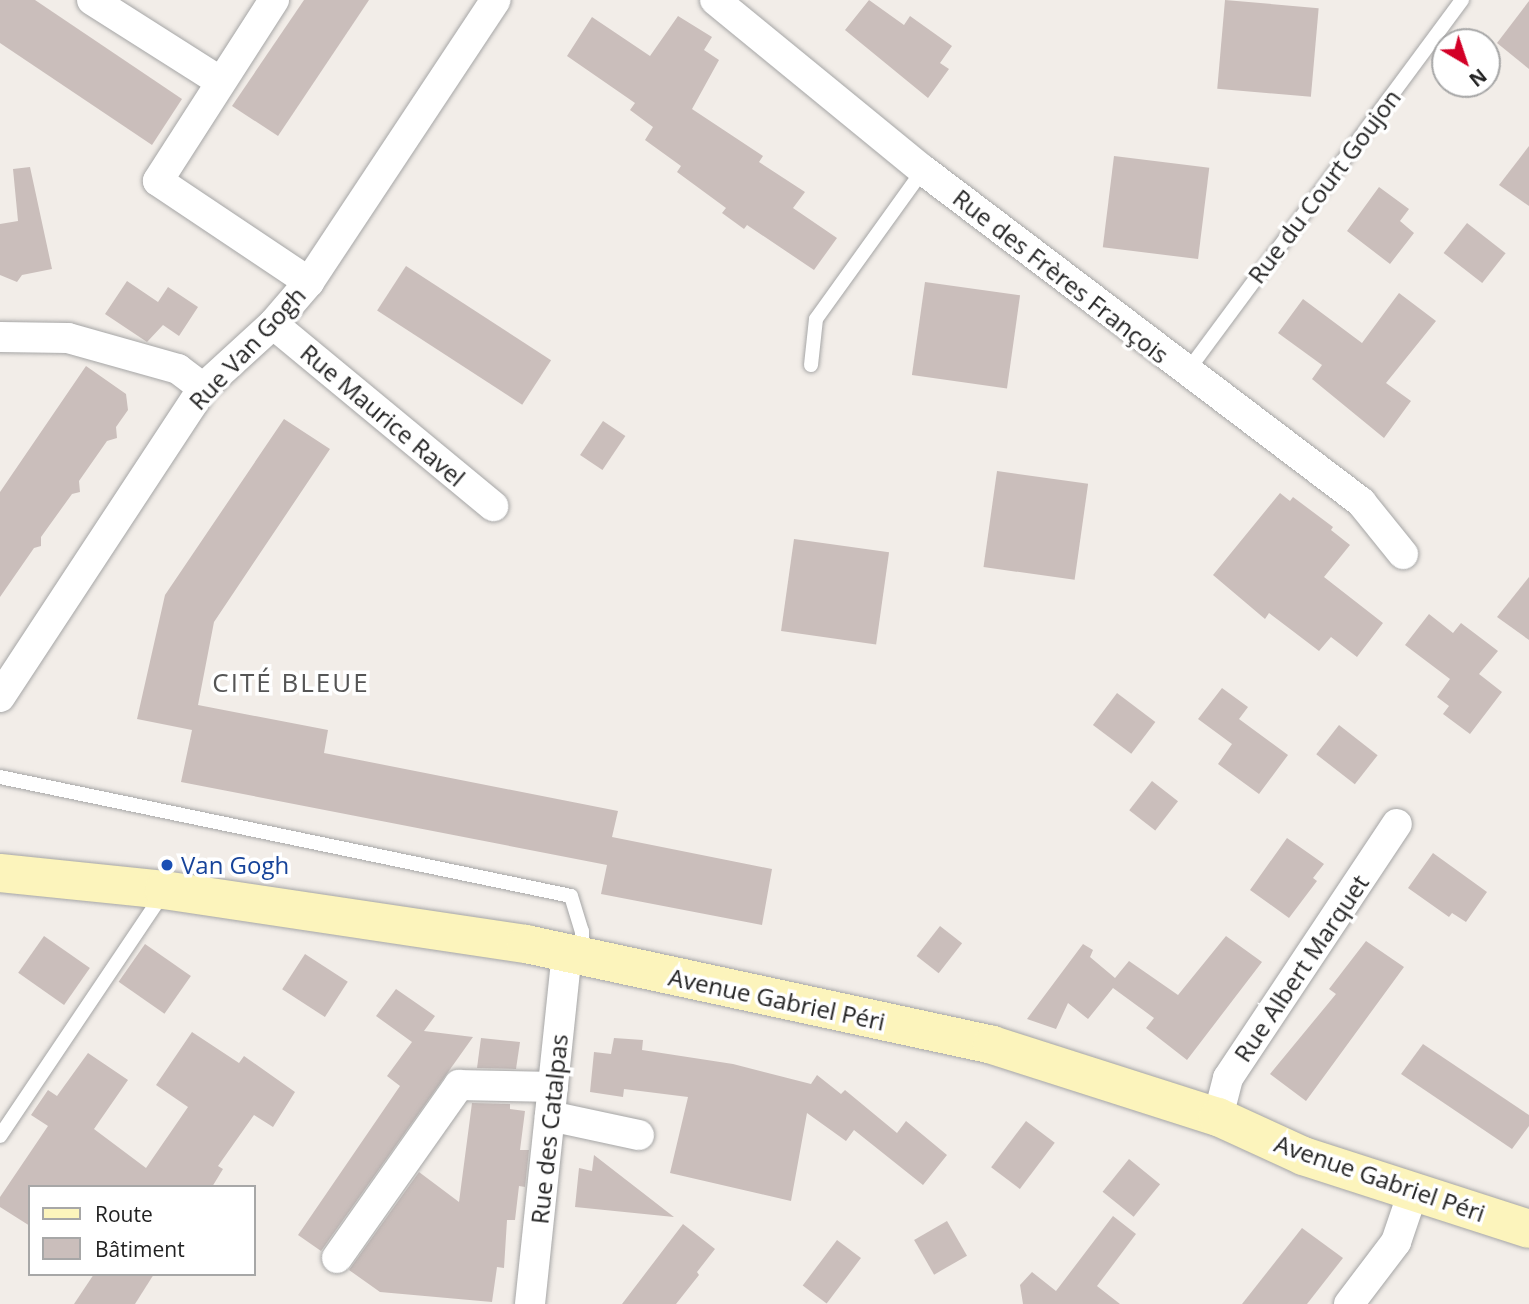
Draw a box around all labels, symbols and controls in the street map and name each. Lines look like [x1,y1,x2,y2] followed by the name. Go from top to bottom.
[1431,28,1501,98] north arrow
[1464,63,1492,93] text: N
[1242,83,1406,289] street label: Rue du Court Goujon
[948,183,1174,369] street label: Rue des Frères François
[183,281,311,415] street label: Rue Van Gogh
[295,338,471,492] street label: Rue Maurice Ravel
[214,667,368,699] district label: CITÉ BLEUE
[181,851,289,879] place label: Van Gogh
[159,857,175,873] marker: Van Gogh
[1228,869,1374,1067] street label: Rue Albert Marquet
[666,962,888,1036] street label: Avenue Gabriel Péri
[525,1033,573,1225] street label: Rue des Catalpas
[1271,1128,1489,1228] street label: Avenue Gabriel Péri
[28,1185,256,1276] legend
[95,1200,153,1228] text: Route
[95,1235,185,1263] text: Bâtiment

